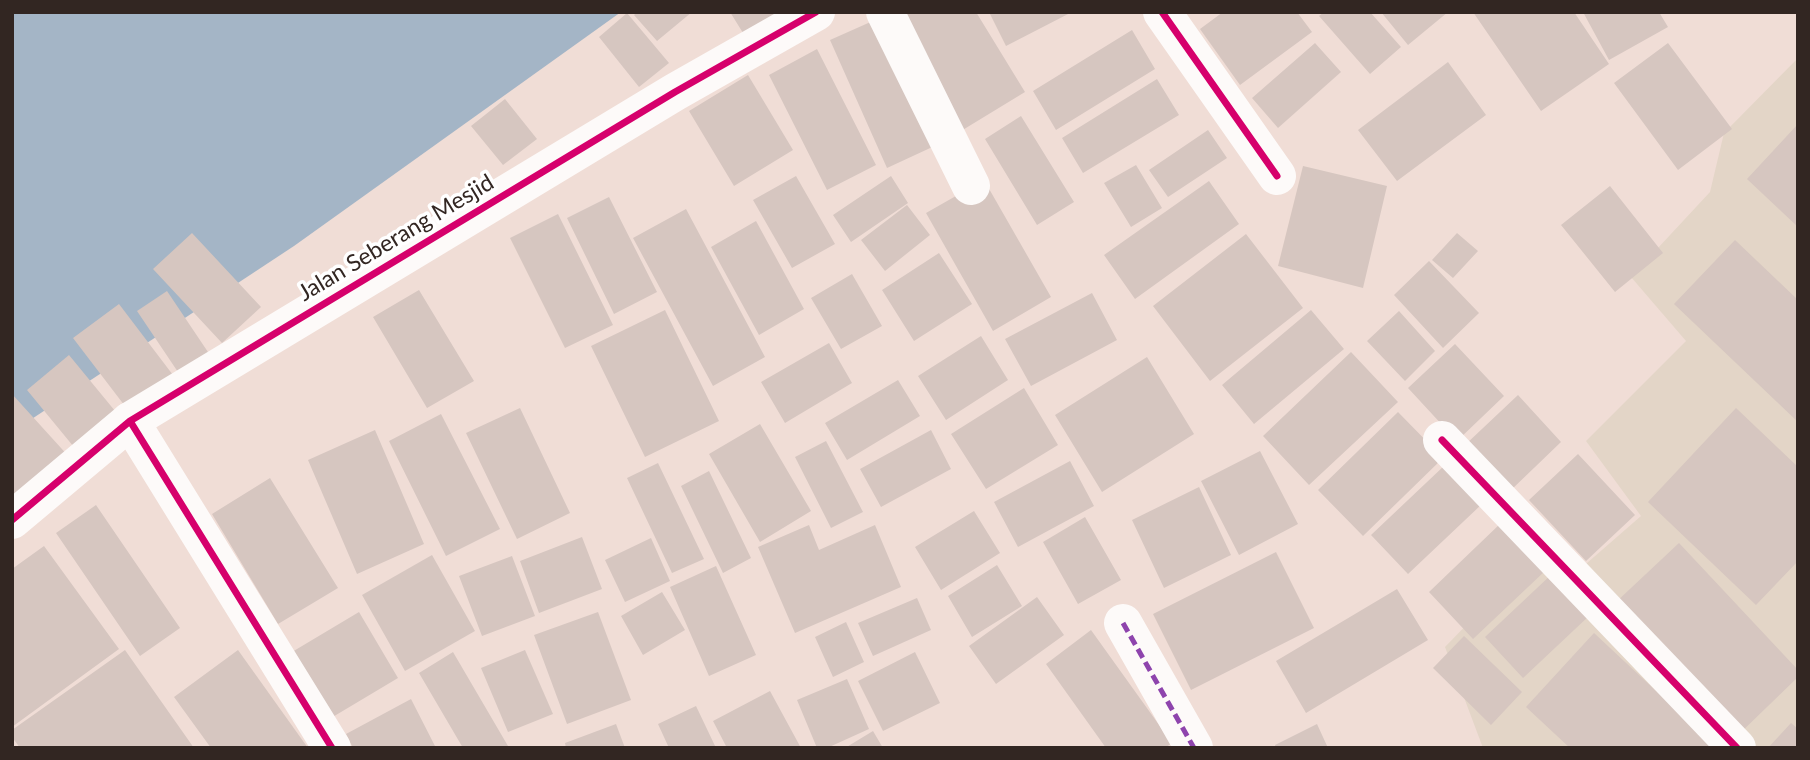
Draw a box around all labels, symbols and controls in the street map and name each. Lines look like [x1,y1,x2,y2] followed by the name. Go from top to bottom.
[293,169,499,307] street label: Jalan Seberang Mesjid

